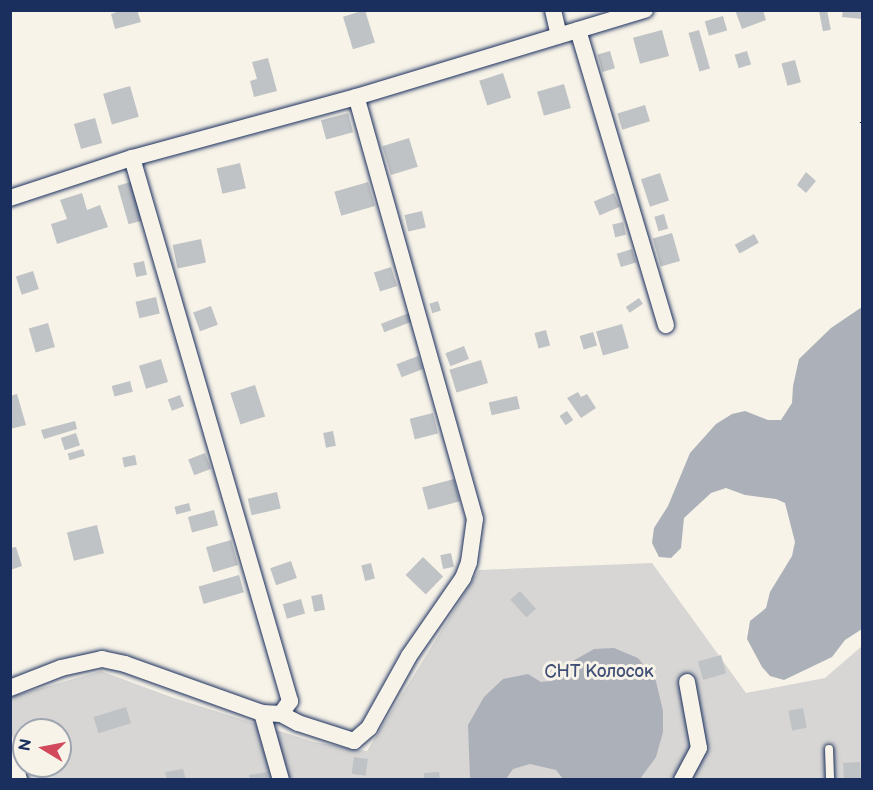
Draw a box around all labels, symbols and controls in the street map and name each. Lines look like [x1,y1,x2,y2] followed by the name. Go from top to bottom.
[544,661,654,683] park label: СНТ Колосок
[12,718,72,778] north arrow
[15,738,36,753] text: N

